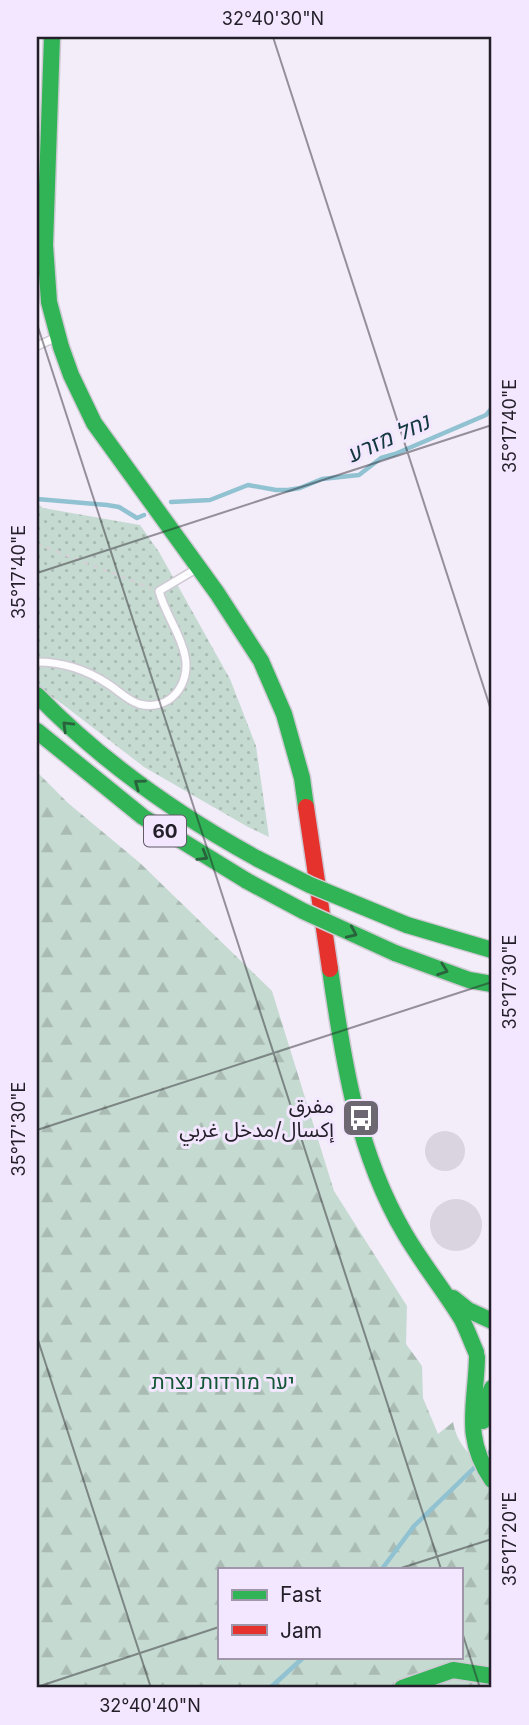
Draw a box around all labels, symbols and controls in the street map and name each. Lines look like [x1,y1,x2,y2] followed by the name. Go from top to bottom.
[222,8,324,29] text: 32°40'30"N
[499,379,520,473] text: 35°17'40"E
[342,407,435,469] water label: נחל מזרע
[8,525,29,619] text: 35°17'40"E
[62,722,75,735] one-way arrow
[134,779,146,792] one-way arrow
[144,816,186,846] road number: 60
[196,847,209,860] one-way arrow
[345,925,357,939] one-way arrow
[499,935,520,1029] text: 35°17'30"E
[437,962,449,976] one-way arrow
[8,1082,29,1176] text: 35°17'30"E
[179,1093,335,1146] place label: مفرق إكسال/مدخل غربي
[340,1097,382,1139] bus stop icon: مفرق إكسال/مدخل غربي
[151,1369,295,1394] park label: יער מורדות נצרת
[499,1492,520,1586] text: 35°17'20"E
[218,1568,462,1658] legend
[280,1582,322,1607] text: Fast
[280,1618,322,1643] text: Jam
[99,1695,201,1716] text: 32°40'40"N

